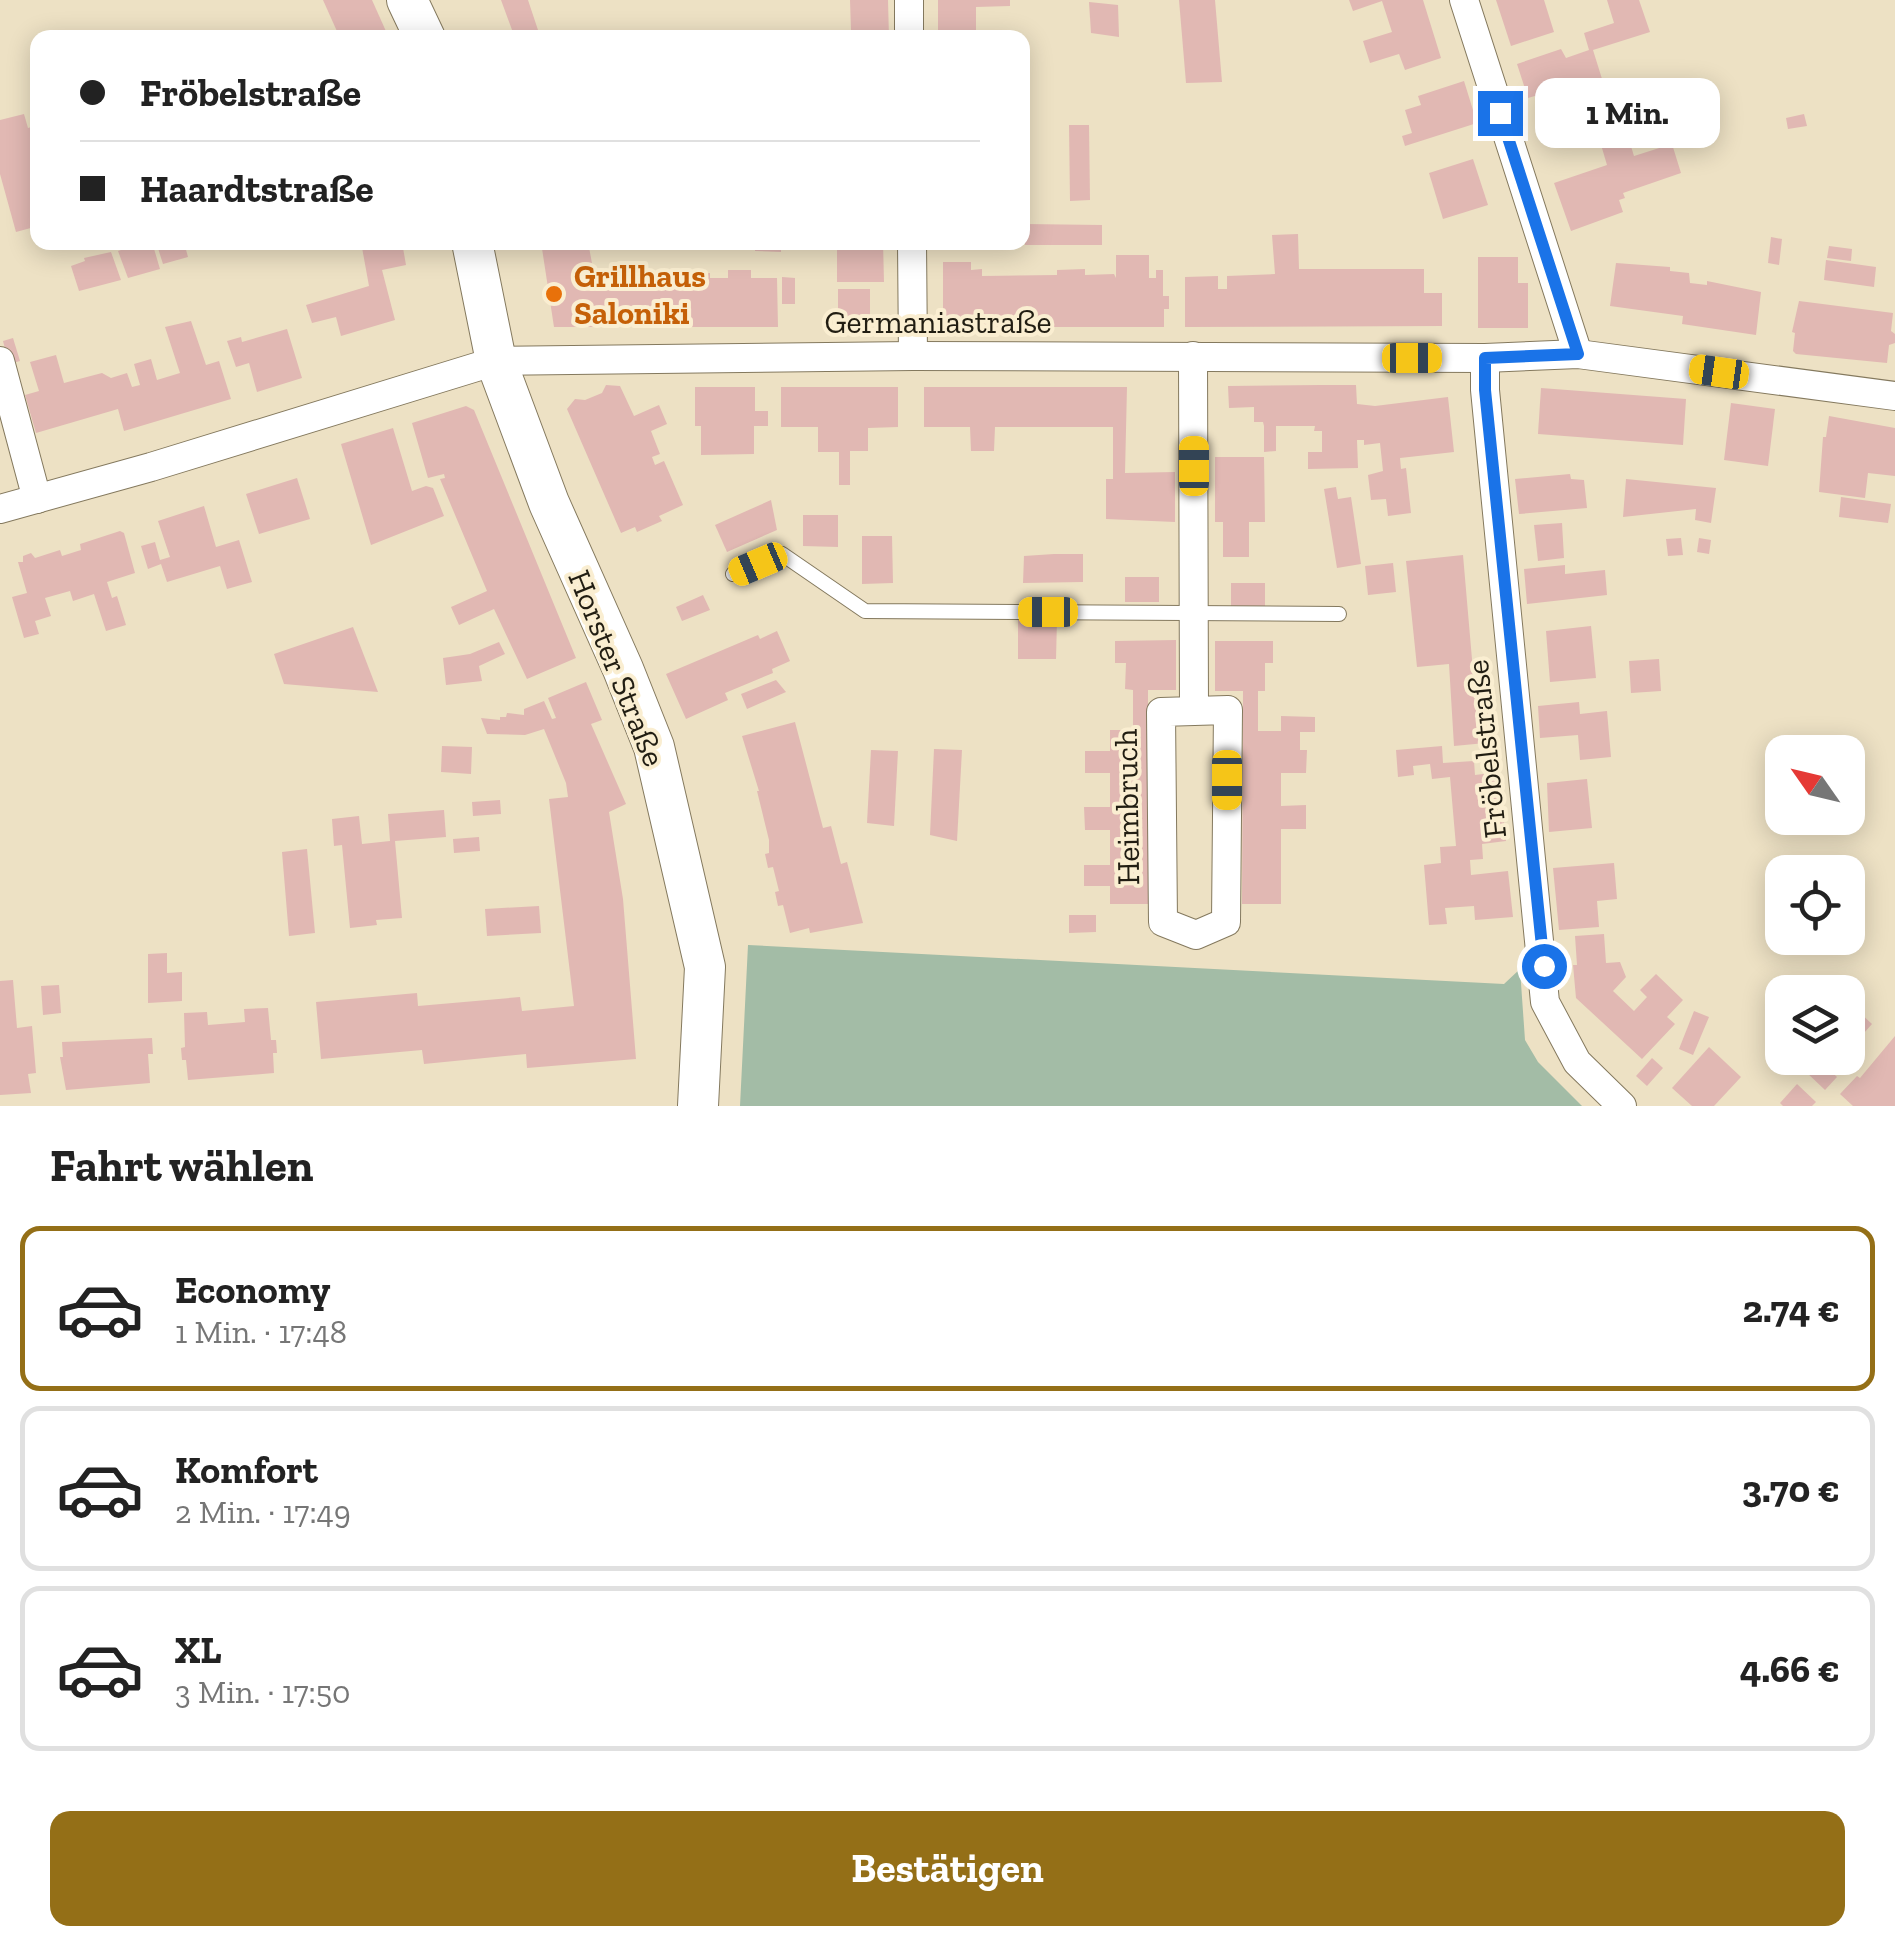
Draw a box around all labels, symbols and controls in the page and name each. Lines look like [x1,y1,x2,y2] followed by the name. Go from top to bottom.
[140,70,361,116] text: Fröbelstraße
[1535,78,1720,148] callout: 1 Min.
[1478,91,1523,136] route end
[1586,94,1669,132] text: 1 Min.
[140,166,374,212] text: Haardtstraße
[574,257,706,332] place label: Grillhaus Saloniki
[543,283,565,305] marker: Grillhaus Saloniki
[824,303,1052,341] street label: Germaniastraße
[1382,343,1442,373] car
[1687,353,1751,391] car
[1179,436,1209,496] car
[725,538,791,590] car
[560,564,674,772] street label: Horster Straße
[1018,597,1078,627] car
[1458,658,1514,840] street label: Fröbelstraße
[1107,728,1147,885] street label: Heimbruch
[1765,735,1865,835] north arrow
[1765,735,1865,1075] map controls
[1212,750,1242,810] car
[1765,855,1865,955] button: locate
[1522,944,1567,989] route start
[1765,975,1865,1075] button: layers
[50,1139,313,1193] text: Fahrt wählen
[55,1264,145,1354] icon: car
[175,1267,330,1313] text: Economy
[1743,1286,1840,1332] text: 2.74 €
[175,1313,347,1351] text: 1 Min. · 17:48
[55,1444,145,1534] icon: car
[175,1447,318,1493] text: Komfort
[1742,1466,1840,1512] text: 3.70 €
[175,1493,351,1531] text: 2 Min. · 17:49
[55,1624,145,1714] icon: car
[175,1627,222,1673] text: XL
[1740,1646,1840,1692] text: 4.66 €
[175,1673,351,1711] text: 3 Min. · 17:50
[50,1811,1845,1926] button: Bestätigen

